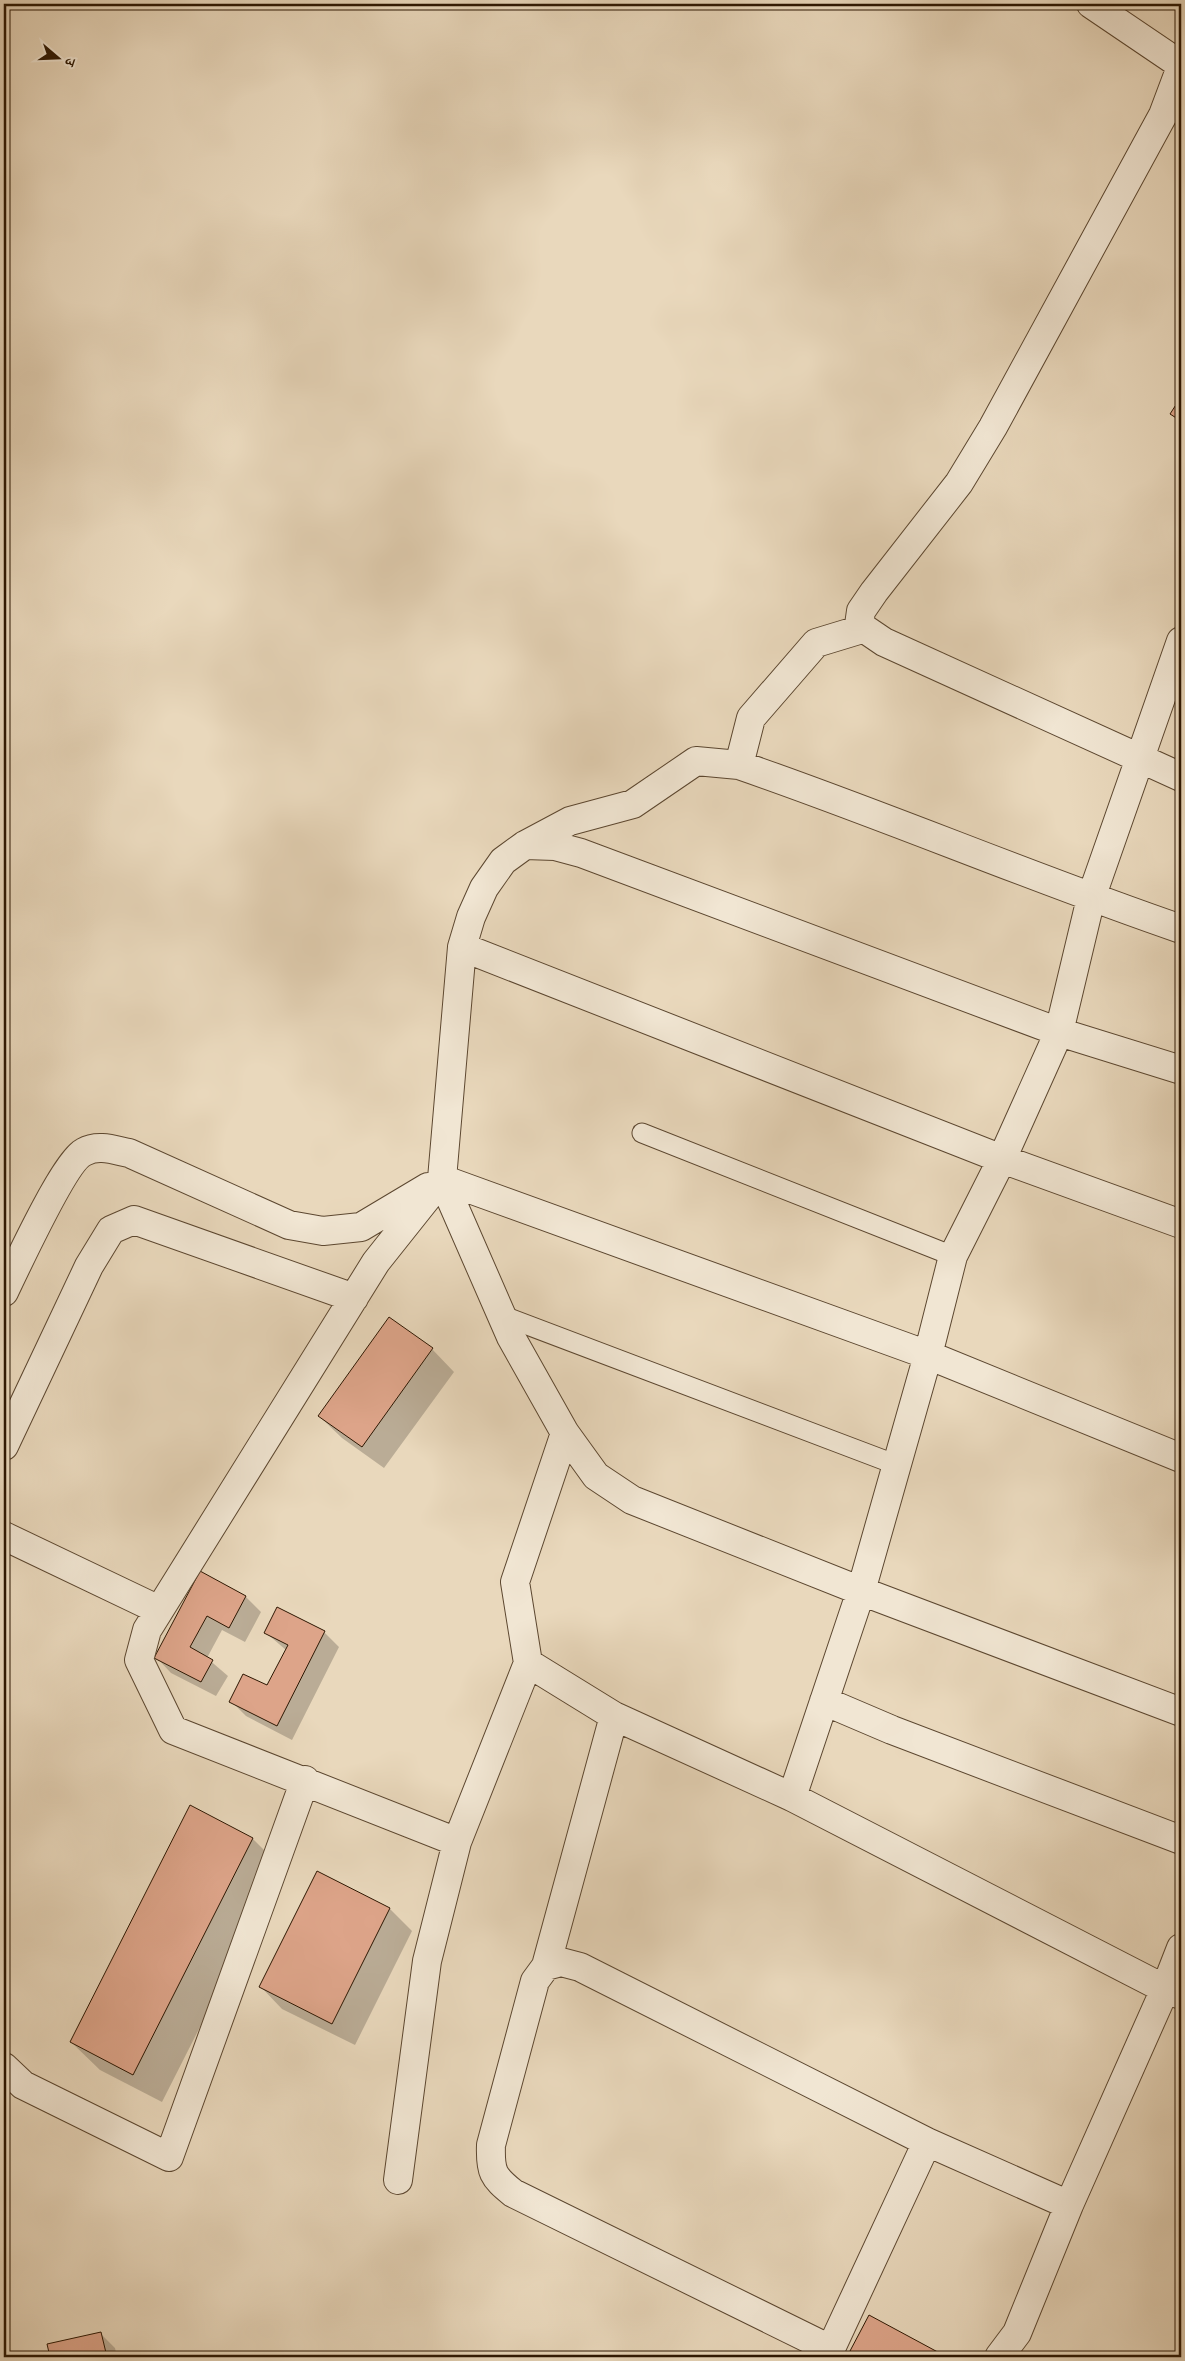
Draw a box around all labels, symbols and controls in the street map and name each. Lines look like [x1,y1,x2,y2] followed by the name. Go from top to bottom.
[32,32,82,82] north arrow
[59,55,79,69] text: उ

